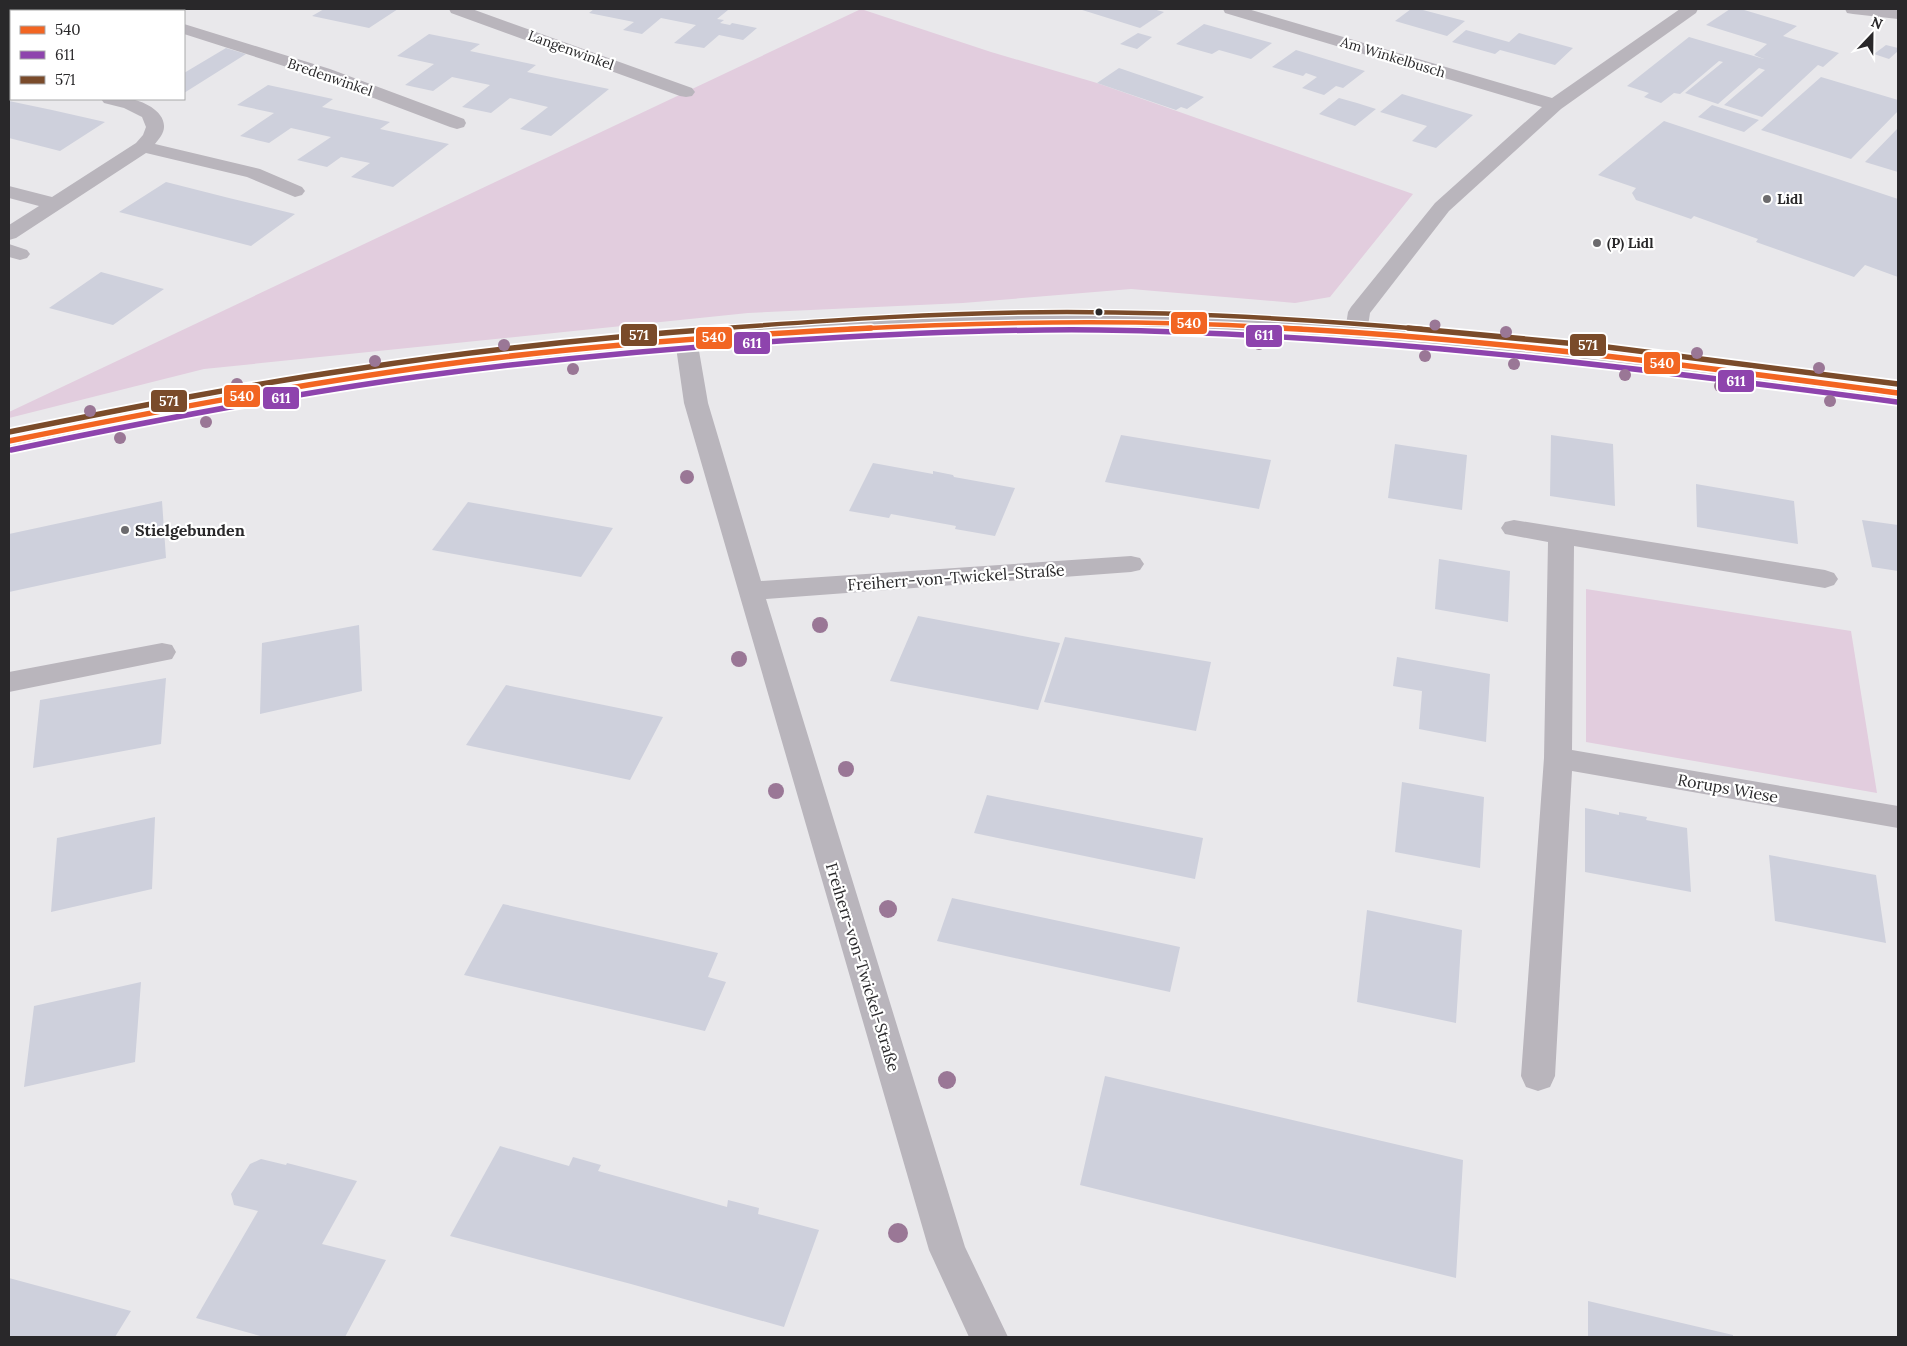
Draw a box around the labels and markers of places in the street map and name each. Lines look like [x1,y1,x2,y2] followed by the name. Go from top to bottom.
[1777,190,1803,208] place label: Lidl
[1761,193,1773,205] marker: Lidl
[1607,234,1654,252] place label: (P) Lidl
[1591,237,1603,249] marker: (P) Lidl
[1094,307,1104,317] unlabelled marker
[135,520,245,540] place label: Stielgebunden
[119,524,131,536] marker: Stielgebunden

